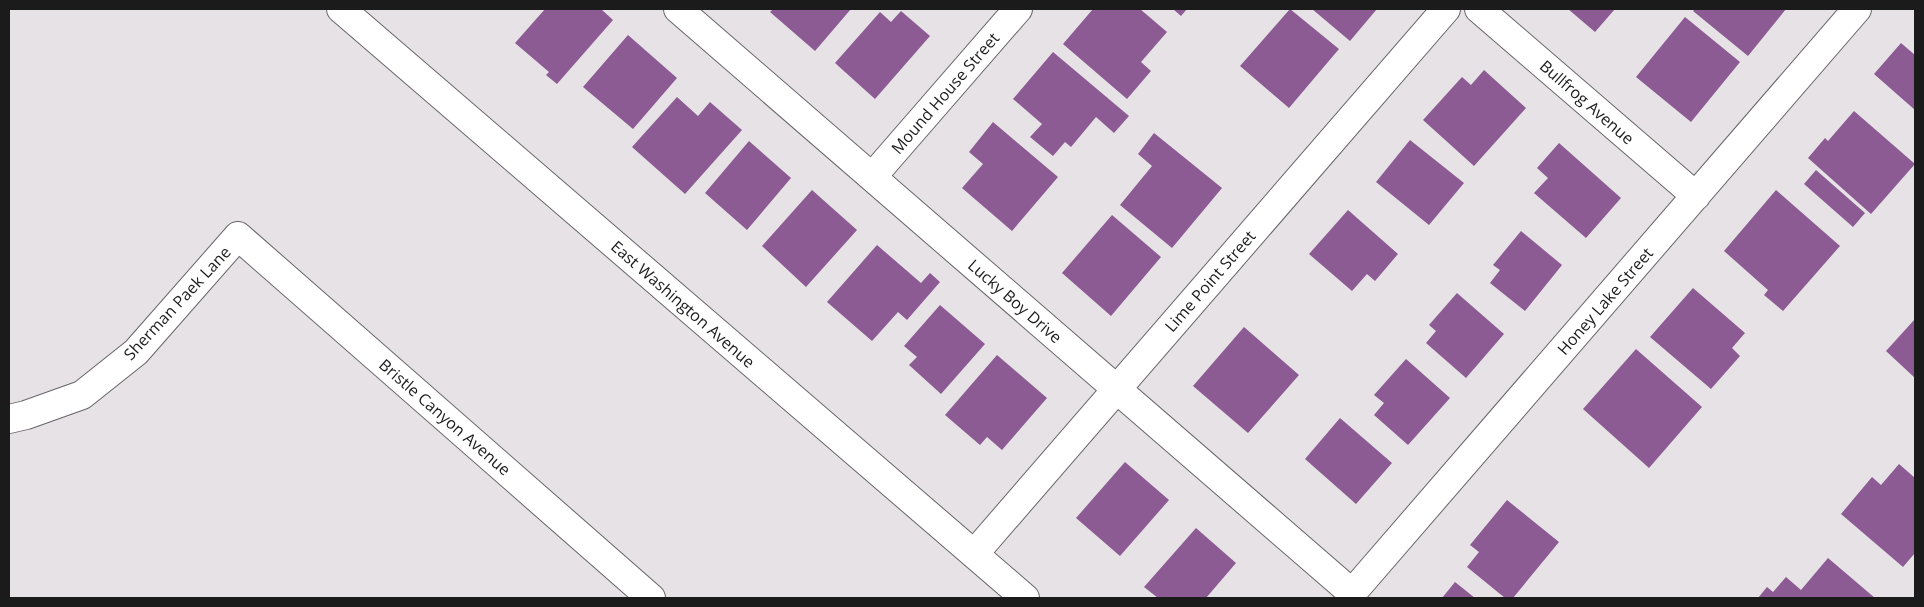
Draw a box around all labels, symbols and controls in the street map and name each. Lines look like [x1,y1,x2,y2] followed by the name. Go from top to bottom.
[886,27,1004,158] street label: Mound House Street
[1535,55,1639,149] street label: Bullfrog Avenue
[1160,225,1260,337] street label: Lime Point Street
[606,235,760,373] street label: East Washington Avenue
[119,241,235,365] street label: Sherman Paek Lane
[1552,242,1658,359] street label: Honey Lake Street
[963,254,1067,348] street label: Lucky Boy Drive
[375,354,515,480] street label: Bristle Canyon Avenue

